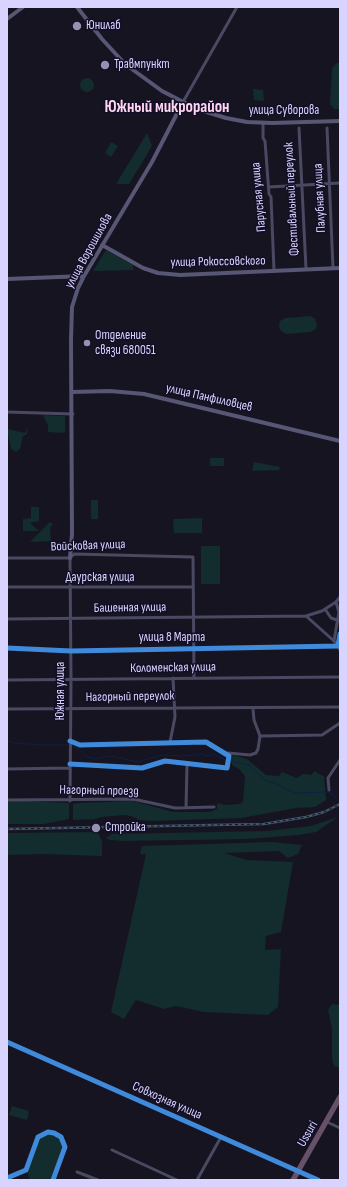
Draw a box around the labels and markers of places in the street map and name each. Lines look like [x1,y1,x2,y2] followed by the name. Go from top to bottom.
[86,18,121,34] place label: Юнилаб
[71,20,83,32] marker: Юнилаб
[114,57,170,73] place label: Травмпункт
[99,59,111,71] marker: Травмпункт
[95,328,156,359] place label: Отделение связи 680051
[82,338,92,348] marker: Отделение связи 680051
[105,820,146,836] place label: Стройка
[90,822,102,834] marker: Стройка

